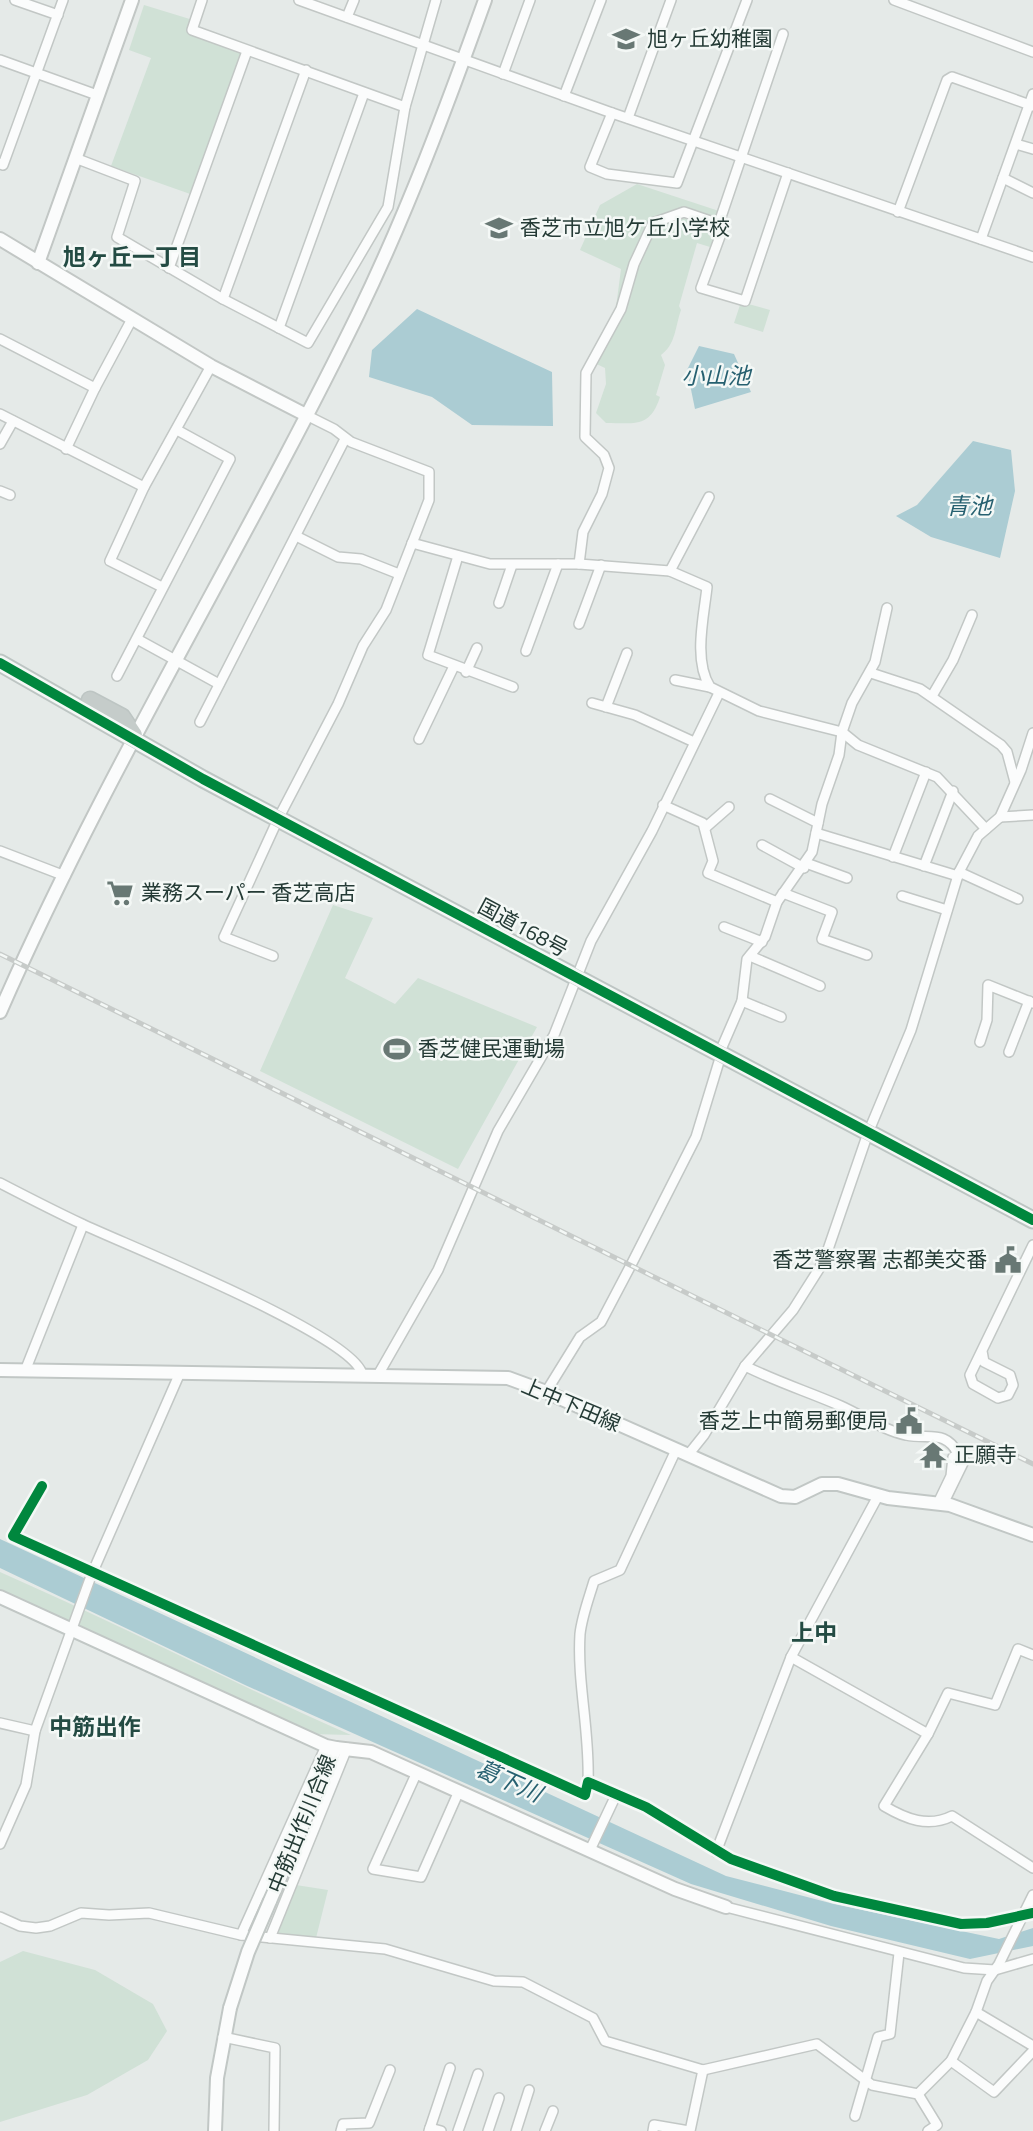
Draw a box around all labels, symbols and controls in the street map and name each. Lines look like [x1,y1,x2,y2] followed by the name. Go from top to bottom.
[647,22,773,54] place label: 旭ヶ丘幼稚園
[611,24,641,54] school or university icon: 旭ヶ丘幼稚園
[520,211,730,243] place label: 香芝市立旭ケ丘小学校
[484,213,514,243] school or university icon: 香芝市立旭ケ丘小学校
[63,239,201,274] district label: 旭ヶ丘一丁目
[682,358,753,393] water label: 小山池
[946,488,994,523] water label: 青池
[141,876,355,908] place label: 業務スーパー 香芝高店
[105,878,135,908] supermarket icon: 業務スーパー 香芝高店
[473,890,574,964] street label: 国道168号
[418,1032,565,1064] place label: 香芝健民運動場
[382,1034,412,1064] sports icon: 香芝健民運動場
[772,1243,987,1275] place label: 香芝警察署 志都美交番
[993,1245,1023,1275] public building icon: 香芝警察署 志都美交番
[517,1369,626,1439] street label: 上中下田線
[699,1404,888,1436] place label: 香芝上中簡易郵便局
[894,1406,924,1436] public building icon: 香芝上中簡易郵便局
[954,1438,1017,1470] place label: 正願寺
[918,1440,948,1470] temple icon: 正願寺
[791,1615,837,1650] district label: 上中
[49,1709,141,1744] district label: 中筋出作
[259,1749,343,1898] street label: 中筋出作川合線
[471,1751,551,1812] water label: 葛下川

